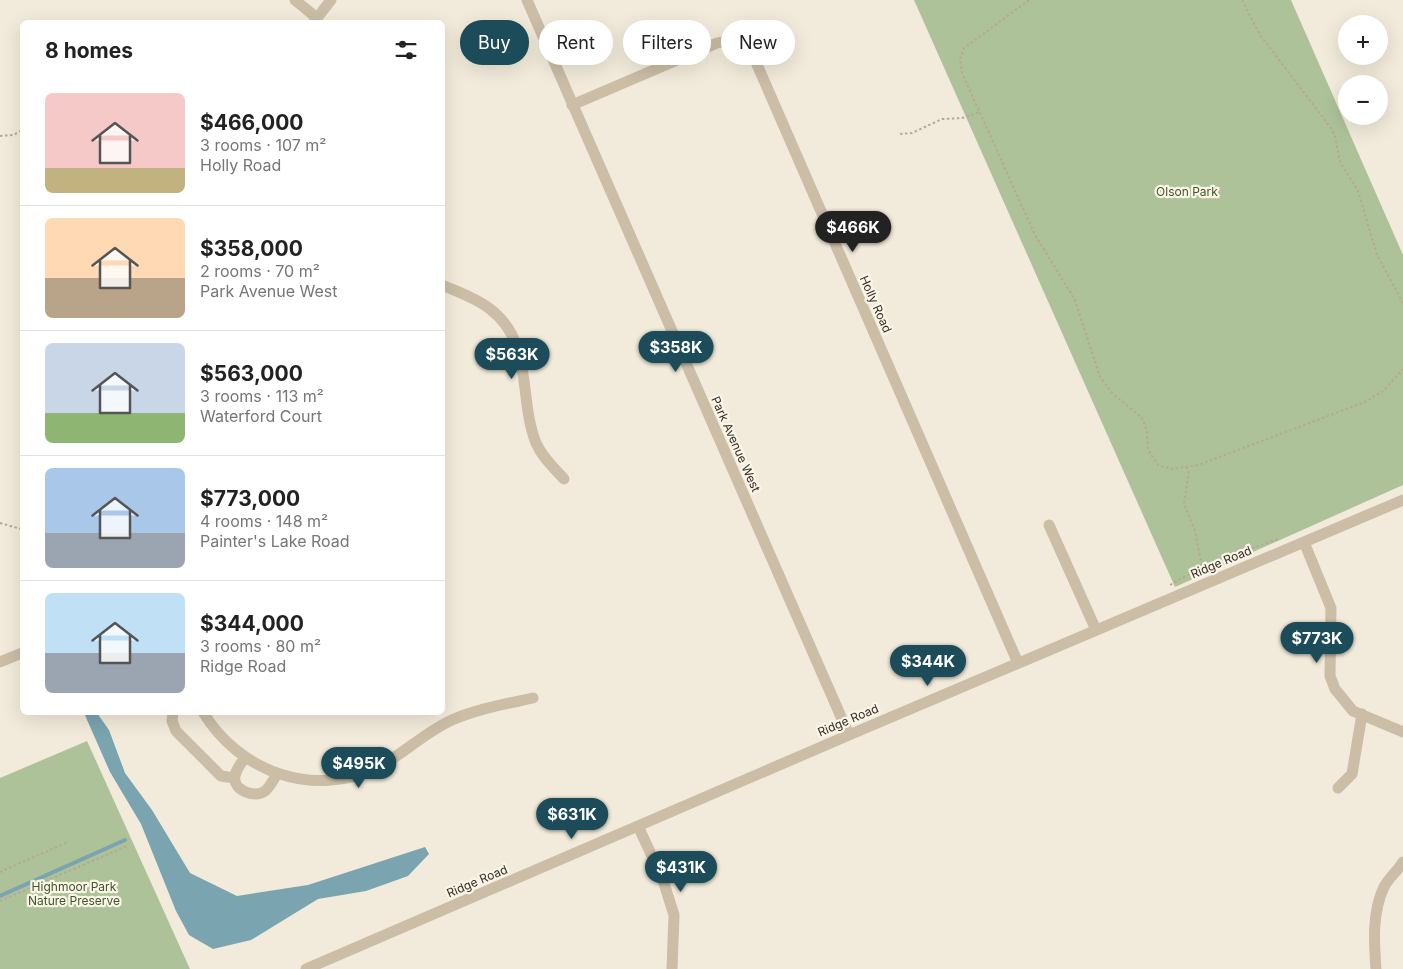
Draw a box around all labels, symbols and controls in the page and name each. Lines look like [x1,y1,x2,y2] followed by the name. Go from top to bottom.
[1338,15,1388,125] map controls
[1338,15,1388,65] button: +
[460,20,529,65] chip: Buy
[539,20,613,65] chip: Rent
[623,20,711,65] chip: Filters
[721,20,795,65] chip: New
[392,36,420,64] icon: filters
[45,38,133,63] text: 8 homes
[1338,75,1388,125] button: −
[200,110,303,135] text: $466,000
[85,113,145,173] icon: home
[200,135,326,155] text: 3 rooms · 107 m²
[200,155,281,175] text: Holly Road
[1156,184,1218,199] park label: Olson Park
[818,210,888,253] pin: $466K
[826,217,880,237] text: $466K
[200,236,303,261] text: $358,000
[85,238,145,298] icon: home
[200,261,320,281] text: 2 rooms · 70 m²
[857,273,895,335] street label: Holly Road
[200,281,337,301] text: Park Avenue West
[641,330,711,373] pin: $358K
[650,337,702,357] text: $358K
[477,338,547,380] pin: $563K
[486,344,538,364] text: $563K
[200,361,303,386] text: $563,000
[85,363,145,423] icon: home
[200,386,324,406] text: 3 rooms · 113 m²
[708,394,764,494] street label: Park Avenue West
[200,406,322,426] text: Waterford Court
[200,486,300,511] text: $773,000
[85,488,145,548] icon: home
[200,511,328,531] text: 4 rooms · 148 m²
[200,531,350,551] text: Painter's Lake Road
[1188,542,1254,582] street label: Ridge Road
[200,611,304,636] text: $344,000
[85,613,145,673] icon: home
[1282,622,1352,664] pin: $773K
[1292,628,1342,648] text: $773K
[200,636,321,656] text: 3 rooms · 80 m²
[893,644,963,687] pin: $344K
[901,651,955,671] text: $344K
[200,656,286,676] text: Ridge Road
[815,700,881,740] street label: Ridge Road
[324,746,394,789] pin: $495K
[332,753,386,773] text: $495K
[537,798,607,840] pin: $631K
[547,804,597,824] text: $631K
[646,850,716,893] pin: $431K
[656,857,706,877] text: $431K
[444,861,510,901] street label: Ridge Road
[28,879,120,908] park label: Highmoor Park Nature Preserve

